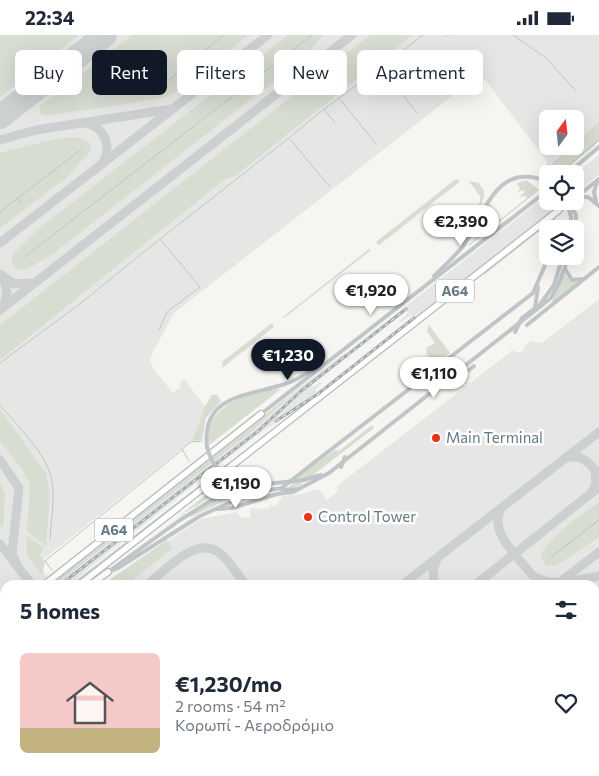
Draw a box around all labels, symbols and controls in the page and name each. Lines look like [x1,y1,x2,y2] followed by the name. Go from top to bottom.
[25,6,74,29] text: 22:34
[15,50,82,95] chip: Buy
[92,50,167,95] chip: Rent
[177,50,264,95] chip: Filters
[274,50,347,95] chip: New
[357,50,483,95] chip: Apartment
[539,110,584,155] north arrow
[539,110,584,265] map controls
[539,165,584,210] button: locate
[420,205,502,247] pin: €2,390
[434,211,488,230] text: €2,390
[539,220,584,265] button: layers
[330,273,412,316] pin: €1,920
[345,280,397,299] text: €1,920
[436,280,474,303] road number: Α64
[247,339,329,381] pin: €1,230
[262,345,314,364] text: €1,230
[393,357,475,399] pin: €1,110
[411,363,457,382] text: €1,110
[446,428,543,446] place label: Main Terminal
[430,432,442,444] marker: Main Terminal
[195,467,277,509] pin: €1,190
[211,473,261,492] text: €1,190
[318,507,416,525] place label: Control Tower
[302,511,314,523] marker: Control Tower
[95,519,133,541] road number: Α64
[552,596,580,624] icon: filters
[20,598,100,623] text: 5 homes
[175,671,282,696] text: €1,230/mo
[60,673,120,733] icon: home
[552,689,580,717] icon: heart
[175,696,286,715] text: 2 rooms · 54 m²
[175,715,334,734] text: Κορωπί - Αεροδρόμιο

